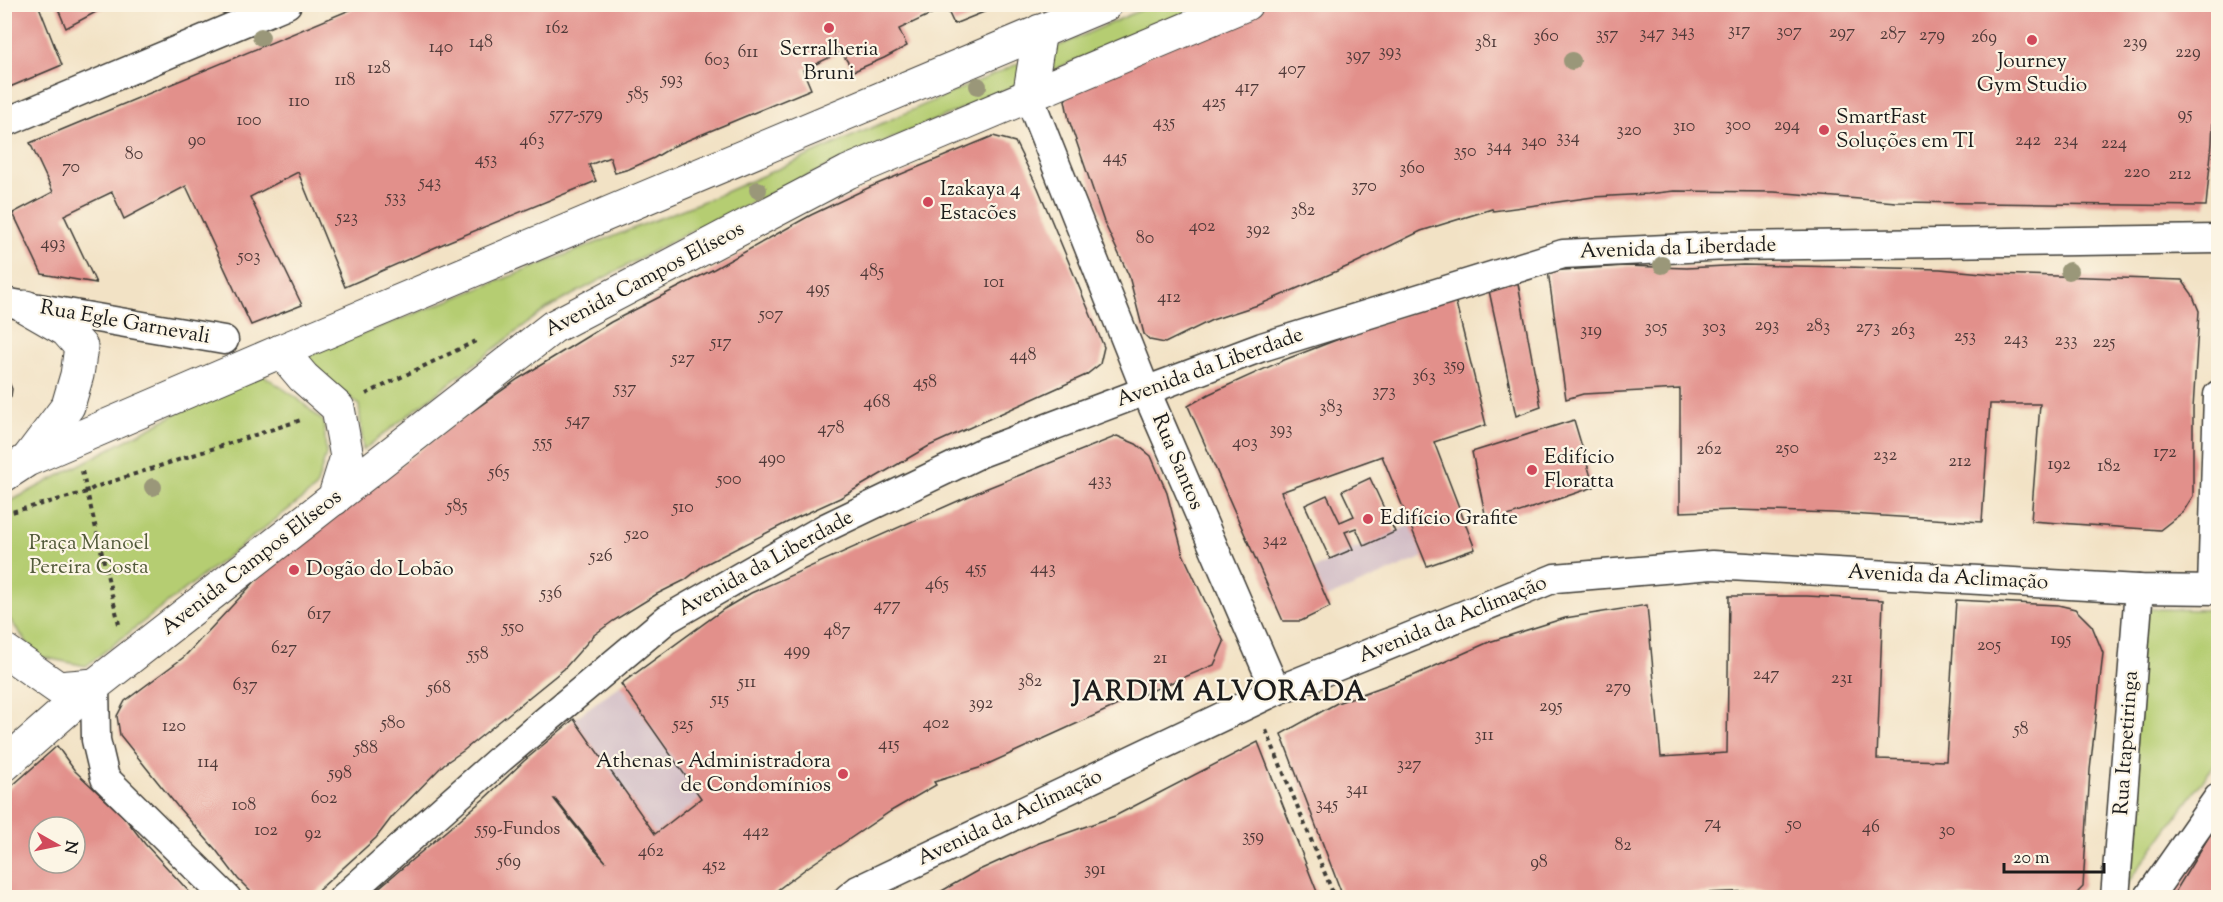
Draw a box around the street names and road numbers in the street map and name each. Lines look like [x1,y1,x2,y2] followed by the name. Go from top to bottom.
[540,215,750,345] street label: Avenida Campos Elíseos
[1579,231,1777,267] street label: Avenida da Liberdade
[38,293,212,353] street label: Rua Egle Garnevali
[1112,320,1308,416] street label: Avenida da Liberdade
[1143,409,1211,515] street label: Rua Santos
[155,483,349,643] street label: Avenida Campos Elíseos
[673,503,859,625] street label: Avenida da Liberdade
[1847,558,2049,598] street label: Avenida da Aclimação
[1354,568,1552,672] street label: Avenida da Aclimação
[2107,670,2147,816] street label: Rua Itapetiringa
[913,762,1107,874] street label: Avenida da Aclimação

